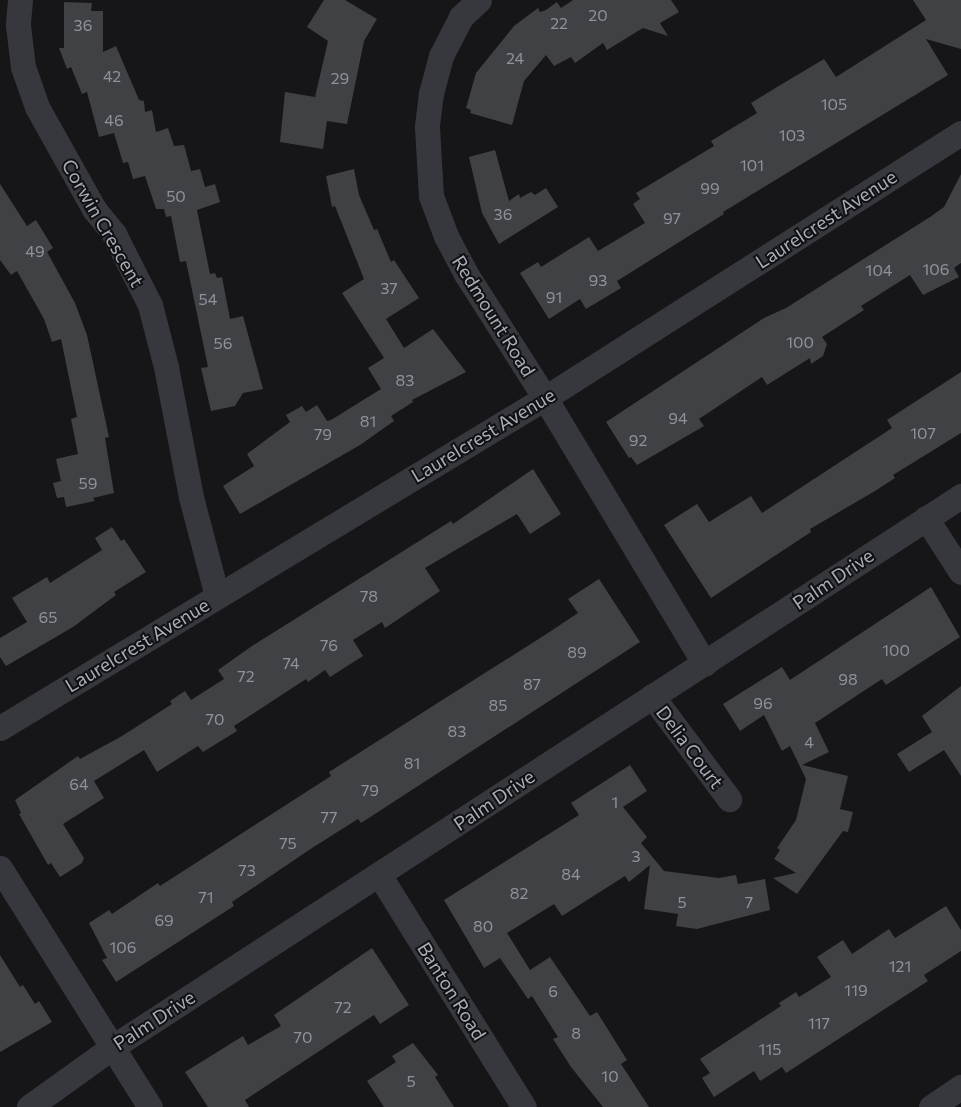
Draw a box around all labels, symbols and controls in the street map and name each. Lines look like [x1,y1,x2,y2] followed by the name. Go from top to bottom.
[588,5,608,25] house number: 20
[550,13,568,33] house number: 22
[74,15,92,35] house number: 36
[506,48,524,68] house number: 24
[103,66,121,86] house number: 42
[331,68,349,88] house number: 29
[821,94,847,114] house number: 105
[104,110,124,130] house number: 46
[779,125,805,145] house number: 103
[57,155,149,291] street label: Corwin Crescent
[740,155,764,175] house number: 101
[751,165,901,273] street label: Laurelcrest Avenue
[700,178,720,198] house number: 99
[166,186,186,206] house number: 50
[494,204,512,224] house number: 36
[663,208,681,228] house number: 97
[25,241,45,261] house number: 49
[448,251,540,381] street label: Redmount Road
[923,259,949,279] house number: 106
[866,260,892,280] house number: 104
[589,270,607,290] house number: 93
[380,278,398,298] house number: 37
[546,287,562,307] house number: 91
[199,289,217,309] house number: 54
[786,332,814,352] house number: 100
[214,333,232,353] house number: 56
[396,370,414,390] house number: 83
[407,383,559,487] street label: Laurelcrest Avenue
[668,408,688,428] house number: 94
[360,411,376,431] house number: 81
[910,423,936,443] house number: 107
[314,424,332,444] house number: 79
[629,430,647,450] house number: 92
[79,473,97,493] house number: 59
[788,544,878,614] street label: Palm Drive
[360,586,378,606] house number: 78
[61,593,213,697] street label: Laurelcrest Avenue
[39,607,57,627] house number: 65
[320,635,338,655] house number: 76
[882,640,910,660] house number: 100
[567,642,587,662] house number: 89
[282,653,300,673] house number: 74
[237,666,255,686] house number: 72
[838,669,858,689] house number: 98
[523,674,541,694] house number: 87
[753,693,773,713] house number: 96
[489,695,507,715] house number: 85
[652,701,728,793] street label: Delia Court
[206,709,224,729] house number: 70
[448,721,466,741] house number: 83
[804,732,814,752] house number: 4
[404,753,420,773] house number: 81
[449,765,539,835] street label: Palm Drive
[69,774,89,794] house number: 64
[361,780,379,800] house number: 79
[612,792,618,812] house number: 1
[321,807,337,827] house number: 77
[279,833,297,853] house number: 75
[631,846,641,866] house number: 3
[238,860,256,880] house number: 73
[561,864,581,884] house number: 84
[510,883,528,903] house number: 82
[198,887,214,907] house number: 71
[677,892,687,912] house number: 5
[745,892,753,912] house number: 7
[154,910,174,930] house number: 69
[473,916,493,936] house number: 80
[110,937,136,957] house number: 106
[413,938,491,1044] street label: Banton Road
[889,956,911,976] house number: 121
[844,980,868,1000] house number: 119
[548,981,558,1001] house number: 6
[109,985,199,1055] street label: Palm Drive
[334,997,352,1017] house number: 72
[808,1013,830,1033] house number: 117
[571,1023,581,1043] house number: 8
[294,1027,312,1047] house number: 70
[759,1039,781,1059] house number: 115
[601,1066,619,1086] house number: 10
[406,1071,416,1091] house number: 5

